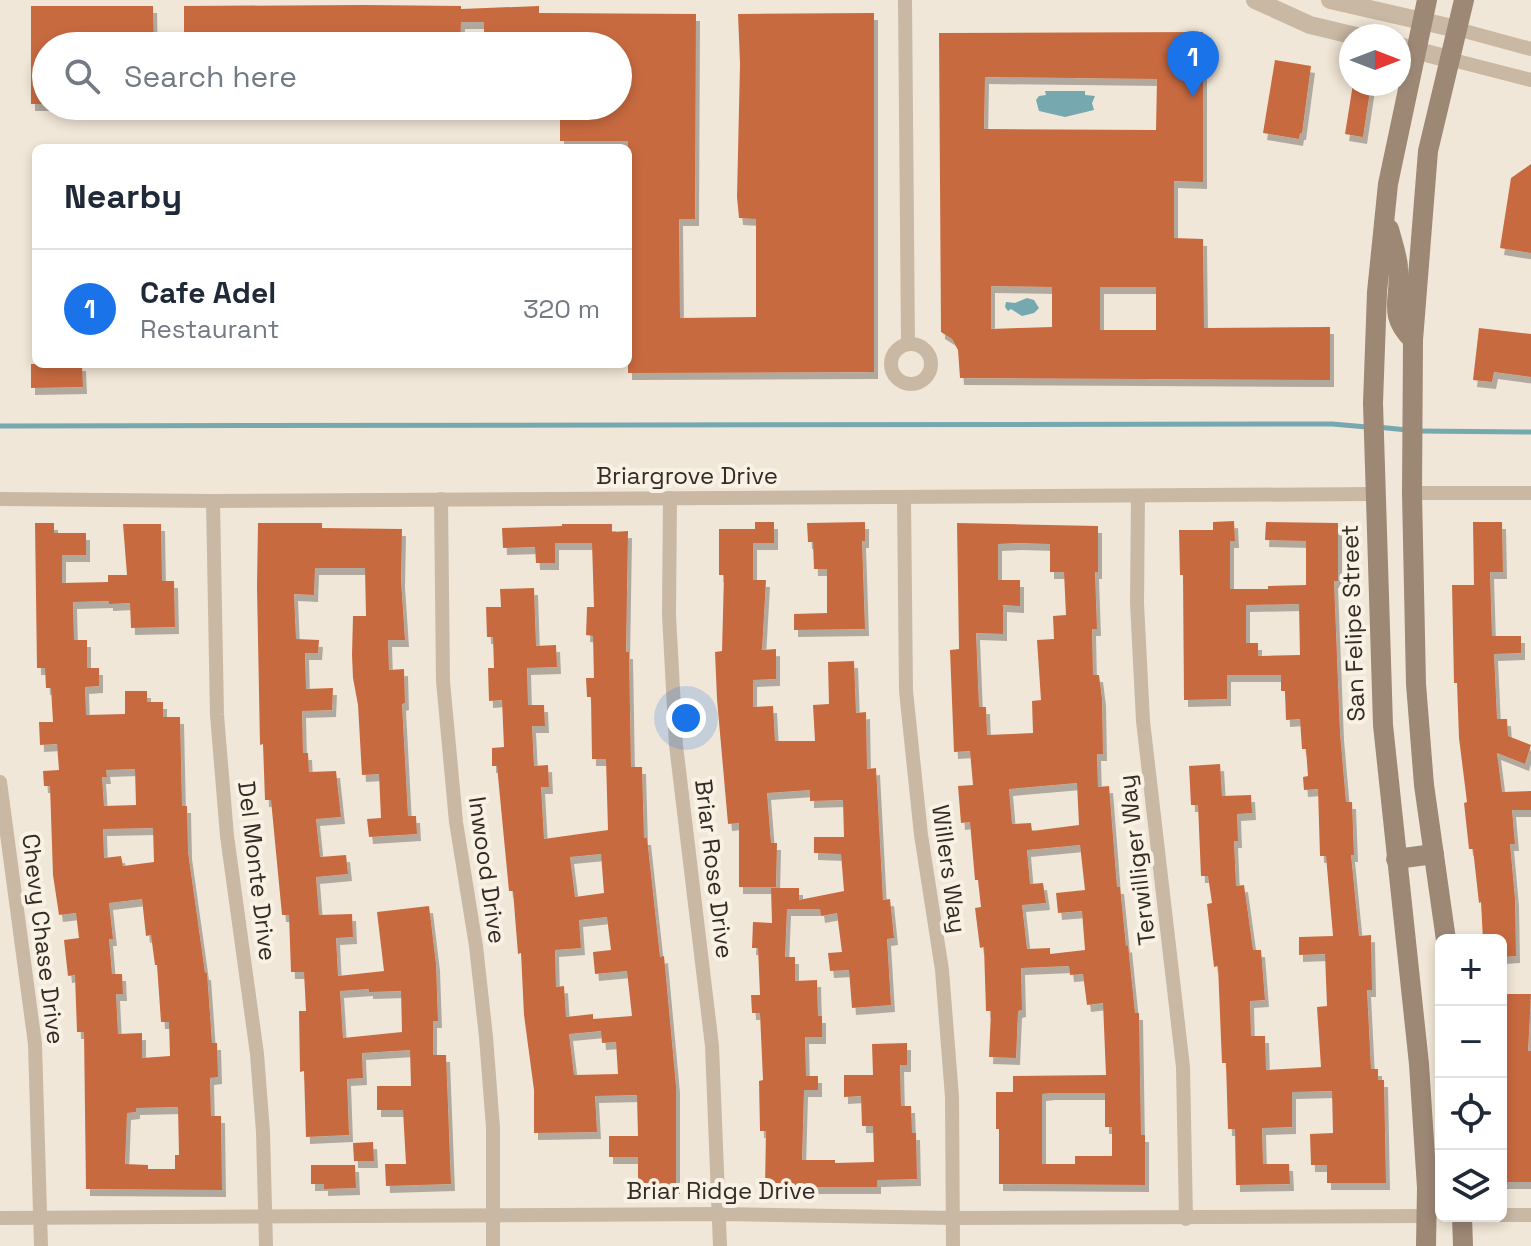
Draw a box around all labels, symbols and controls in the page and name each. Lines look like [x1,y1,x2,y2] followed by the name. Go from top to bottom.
[1339,24,1411,96] north arrow
[1167,31,1219,97] pin: 1
[32,32,632,120] search box
[60,54,104,98] icon: search
[124,57,297,96] text: Search here
[64,175,182,218] text: Nearby
[140,273,276,312] text: Cafe Adel
[84,292,96,326] text: 1
[523,292,600,326] text: 320 m
[140,312,279,346] text: Restaurant
[596,460,778,491] street label: Briargrove Drive
[1334,524,1371,722] street label: San Felipe Street
[666,698,706,738] your location
[1111,773,1162,947] street label: Terwilliger Way
[688,778,741,960] street label: Briar Rose Drive
[231,779,284,962] street label: Del Monte Drive
[462,794,513,945] street label: Inwood Drive
[925,803,974,935] street label: Willers Way
[15,832,72,1046] street label: Chevy Chase Drive
[1435,934,1507,1222] map controls
[1435,934,1507,1006] button: +
[1435,1006,1507,1078] button: −
[1435,1078,1507,1150] button: locate
[1435,1150,1507,1222] button: layers
[626,1175,816,1206] street label: Briar Ridge Drive

